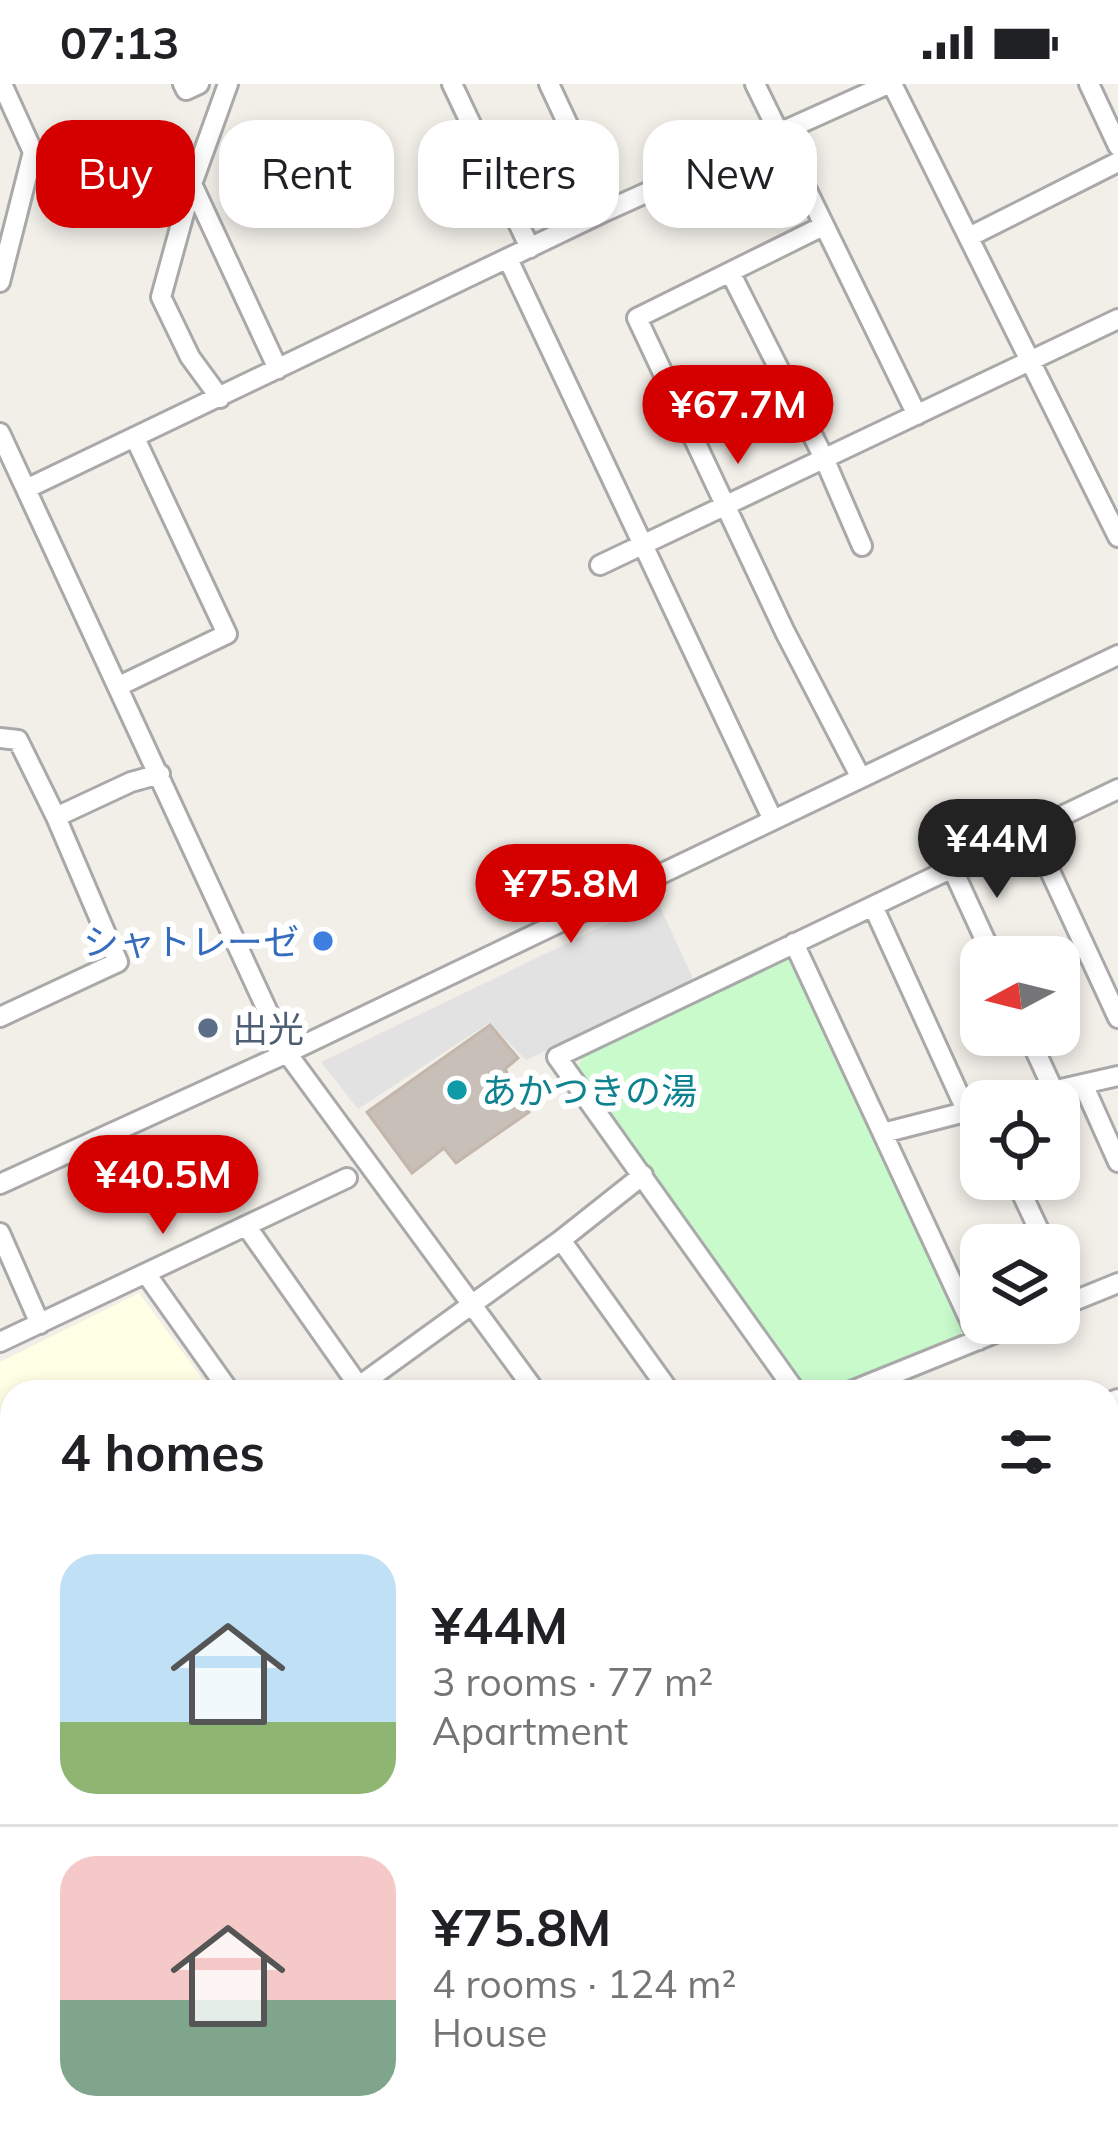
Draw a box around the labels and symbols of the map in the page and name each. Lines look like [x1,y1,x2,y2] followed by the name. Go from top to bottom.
[640,365,836,467] pin: ¥67.7M
[926,799,1068,901] pin: ¥44M
[473,844,669,946] pin: ¥75.8M
[83,919,299,964] place label: シャトレーゼ
[310,928,336,954] marker: シャトレーゼ
[960,936,1080,1056] north arrow
[232,1006,304,1051] place label: 出光
[195,1015,221,1041] marker: 出光
[481,1068,697,1113] place label: あかつきの湯
[444,1077,470,1103] marker: あかつきの湯
[65,1135,261,1237] pin: ¥40.5M

